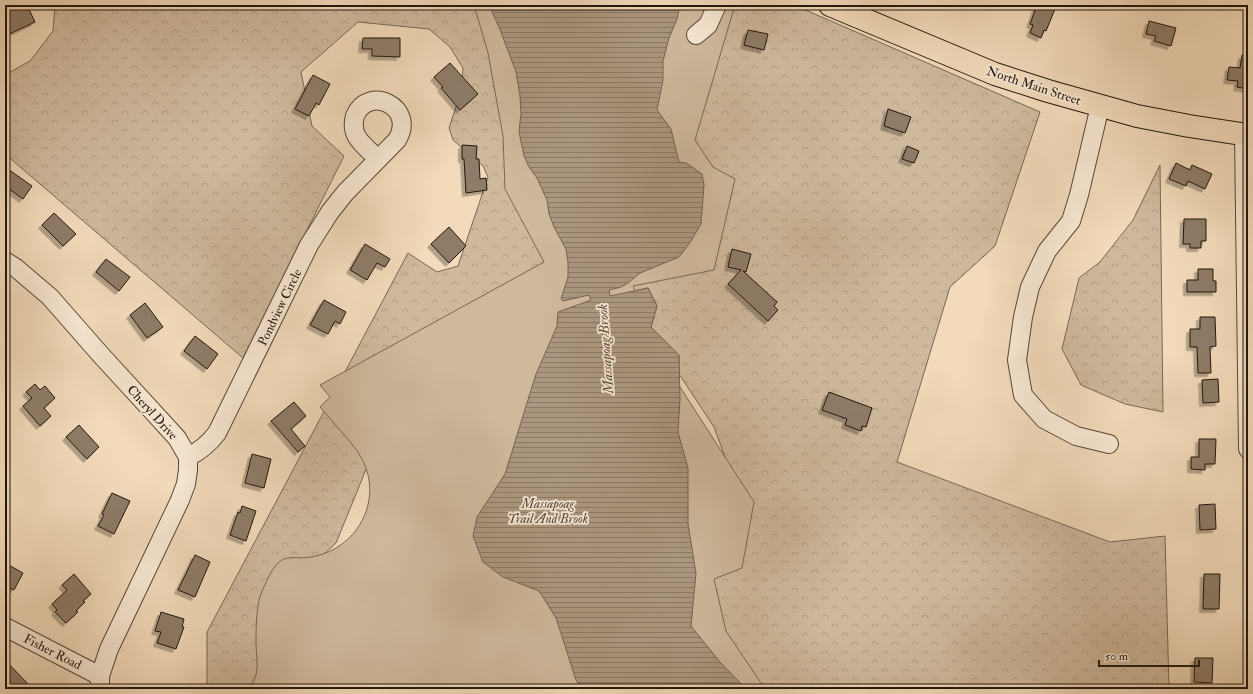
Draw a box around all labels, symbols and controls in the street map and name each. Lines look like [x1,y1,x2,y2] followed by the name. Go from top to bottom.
[984,63,1083,109] street label: North Main Street
[254,266,306,348] street label: Pondview Circle
[594,303,617,395] water label: Massapoag Brook
[123,382,181,444] street label: Cheryl Drive
[508,496,588,527] park label: Massapoag Trail And Brook
[21,630,85,674] street label: Fisher Road
[1099,642,1199,668] scale bar
[1105,649,1129,664] text: 50 m

